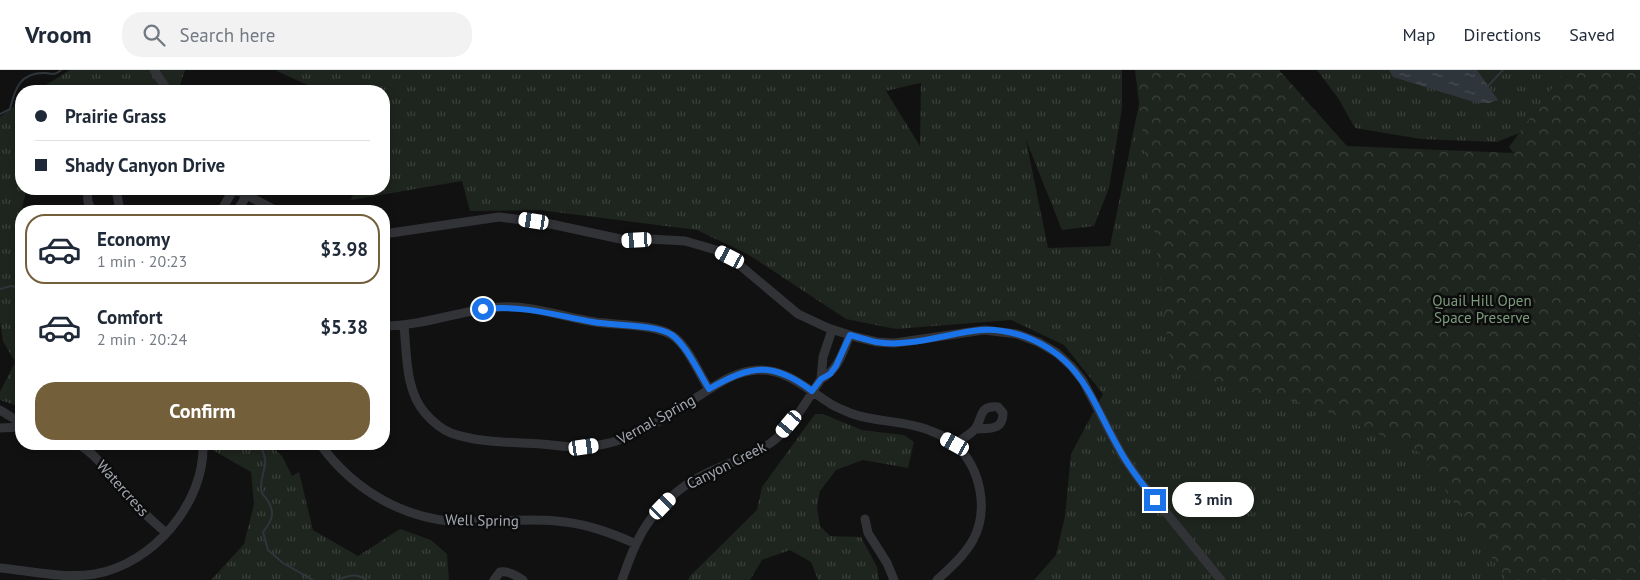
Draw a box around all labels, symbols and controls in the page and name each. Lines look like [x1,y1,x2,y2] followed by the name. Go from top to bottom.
[122,12,472,57] search box
[25,19,92,50] text: Vroom
[140,21,168,49] icon: search
[180,23,275,47] text: Search here
[1403,23,1435,46] text: Map
[1463,23,1541,46] text: Directions
[1569,23,1615,46] text: Saved
[65,104,166,128] text: Prairie Grass
[65,153,225,177] text: Shady Canyon Drive
[518,211,549,231] car
[37,227,82,272] icon: car
[97,227,170,251] text: Economy
[621,232,652,248] car
[320,237,368,261] text: $3.98
[713,244,746,270] car
[97,251,187,271] text: 1 min · 20:23
[1432,291,1532,327] park label: Quail Hill Open Space Preserve
[472,298,494,320] route start
[37,305,82,350] icon: car
[97,305,163,329] text: Comfort
[320,315,368,339] text: $5.38
[97,329,187,349] text: 2 min · 20:24
[35,382,370,440] button: Confirm
[613,390,698,449] street label: Vernal Spring
[773,408,804,440] car
[938,430,971,458] car
[683,436,770,493] street label: Canyon Creek
[568,437,599,457] car
[93,456,153,520] street label: Watercress
[1172,482,1255,518] callout: 3 min
[1144,489,1166,511] route end
[1193,489,1233,509] text: 3 min
[647,490,678,522] car
[445,510,519,530] street label: Well Spring

